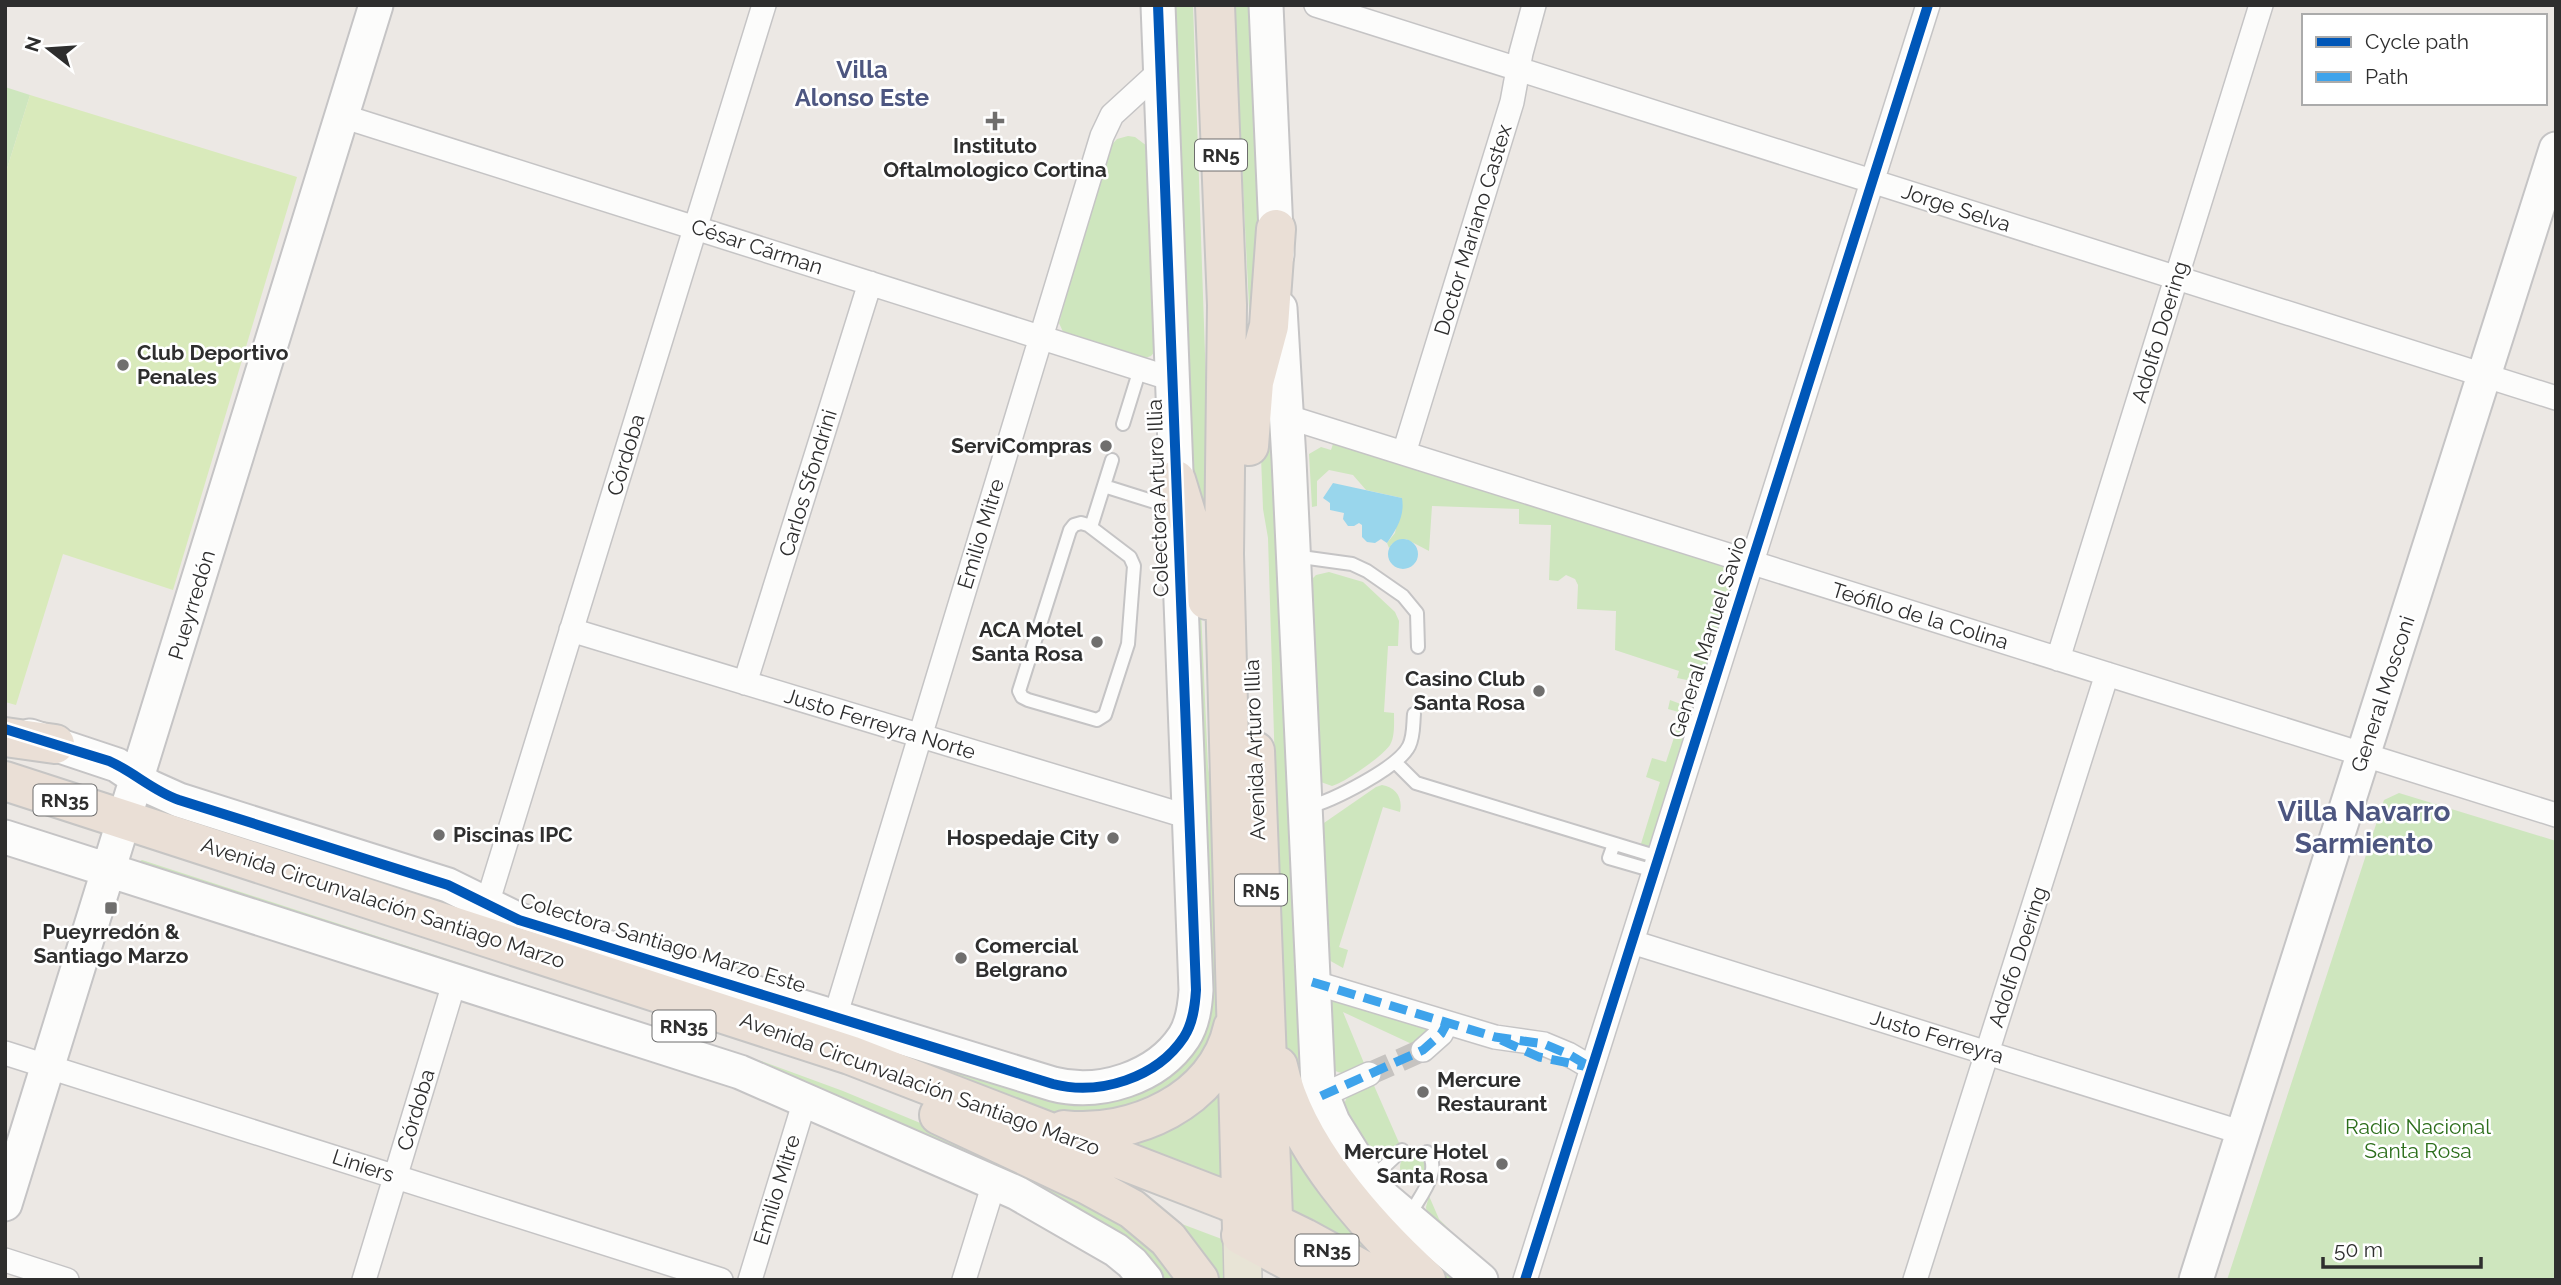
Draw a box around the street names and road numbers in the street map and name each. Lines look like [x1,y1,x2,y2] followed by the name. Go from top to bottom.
[1429,121,1517,338] street label: Doctor Mariano Castex
[1195,140,1247,170] road number: RN5
[1899,178,2014,237] street label: Jorge Selva
[688,214,826,280] street label: César Cárman
[2126,258,2193,406] street label: Adolfo Doering
[1142,399,1173,597] street label: Colectora Arturo Illia
[773,406,842,559] street label: Carlos Sfondrini
[601,411,650,499] street label: Córdoba
[952,476,1009,592] street label: Emilio Mitre
[1663,533,1752,741] street label: General Manuel Savio
[163,547,220,663] street label: Pueyrredón
[1829,577,2011,654] street label: Teófilo de la Colina
[2345,613,2420,775] street label: General Mosconi
[1239,659,1270,841] street label: Avenida Arturo Illia
[782,683,979,764] street label: Justo Ferreyra Norte
[34,785,96,816] road number: RN35
[198,832,568,973] street label: Avenida Circunvalación Santiago Marzo
[1235,874,1287,906] road number: RN5
[1983,883,2052,1030] street label: Adolfo Doering
[517,887,809,998] street label: Colectora Santiago Marzo Este
[1868,1004,2007,1069] street label: Justo Ferreyra
[737,1007,1103,1160] street label: Avenida Circunvalación Santiago Marzo
[652,1010,716,1042] road number: RN35
[391,1066,440,1154] street label: Córdoba
[748,1132,805,1248] street label: Emilio Mitre
[329,1144,397,1187] street label: Liniers
[1296,1234,1358,1266] road number: RN35

